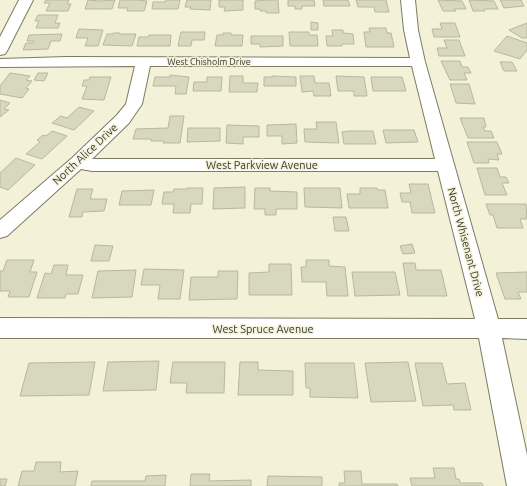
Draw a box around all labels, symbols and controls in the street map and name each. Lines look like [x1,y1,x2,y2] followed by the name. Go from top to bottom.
[167,57,251,67] street label: West Chisholm Drive
[50,121,120,187] street label: North Alice Drive
[206,159,318,171] street label: West Parkview Avenue
[446,186,486,298] street label: North Whisenant Drive
[212,323,314,335] street label: West Spruce Avenue

